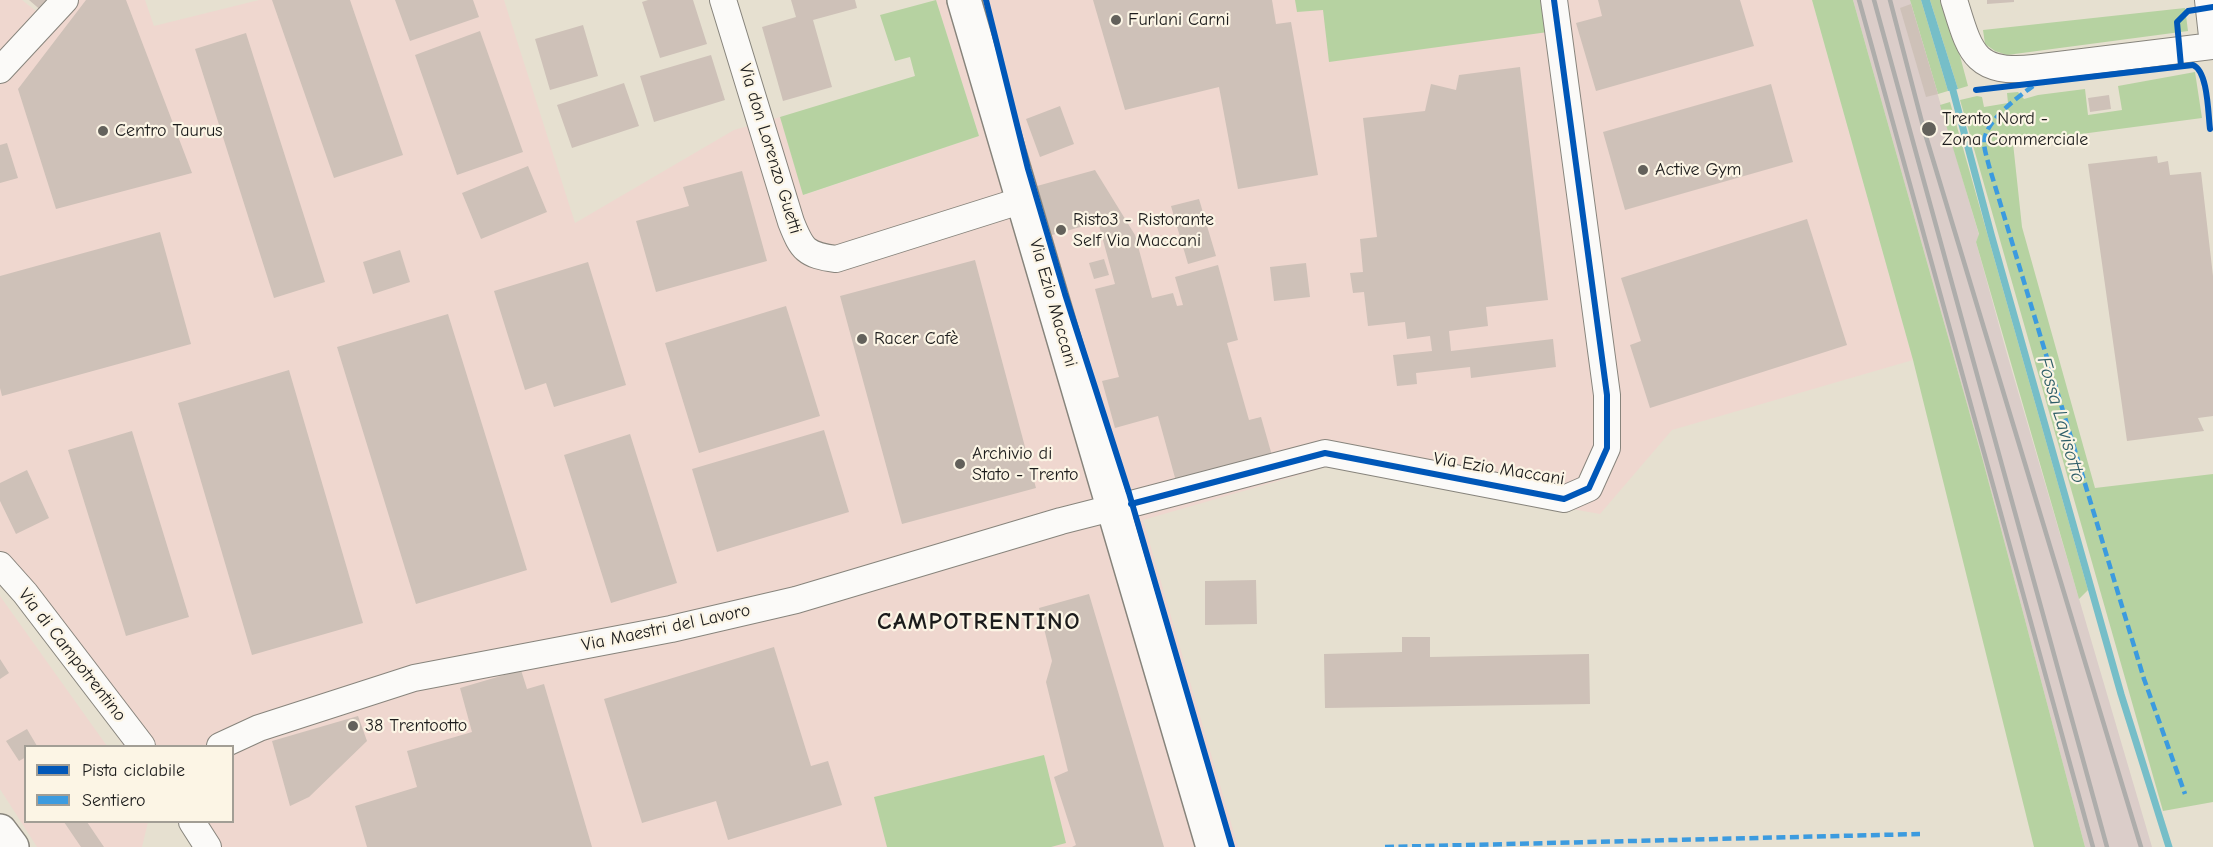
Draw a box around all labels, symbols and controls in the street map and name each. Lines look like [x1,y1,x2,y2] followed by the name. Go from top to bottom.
[1128,9,1230,31] place label: Furlani Carni
[1109,13,1123,27] marker: Furlani Carni
[734,61,806,237] street label: Via don Lorenzo Guetti
[1942,108,2088,150] place label: Trento Nord - Zona Commerciale
[115,120,223,142] place label: Centro Taurus
[1920,120,1938,138] marker: Trento Nord - Zona Commerciale
[96,124,110,138] marker: Centro Taurus
[1655,159,1741,181] place label: Active Gym
[1636,163,1650,177] marker: Active Gym
[1073,209,1214,252] place label: Risto3 - Ristorante Self Via Maccani
[1054,223,1068,237] marker: Risto3 - Ristorante Self Via Maccani
[1024,236,1082,370] street label: Via Ezio Maccani
[874,328,958,350] place label: Racer Cafè
[855,332,869,346] marker: Racer Cafè
[2032,354,2090,486] water label: Fossa Lavisotto
[972,443,1079,486] place label: Archivio di Stato - Trento
[1432,448,1566,490] street label: Via Ezio Maccani
[953,457,967,471] marker: Archivio di Stato - Trento
[13,584,131,726] street label: Via di Campotrentino
[580,600,752,656] street label: Via Maestri del Lavoro
[877,608,1081,636] district label: CAMPOTRENTINO
[365,715,467,737] place label: 38 Trentootto
[346,719,360,733] marker: 38 Trentootto
[24,745,234,823] legend
[82,760,185,781] text: Pista ciclabile
[82,790,146,811] text: Sentiero

